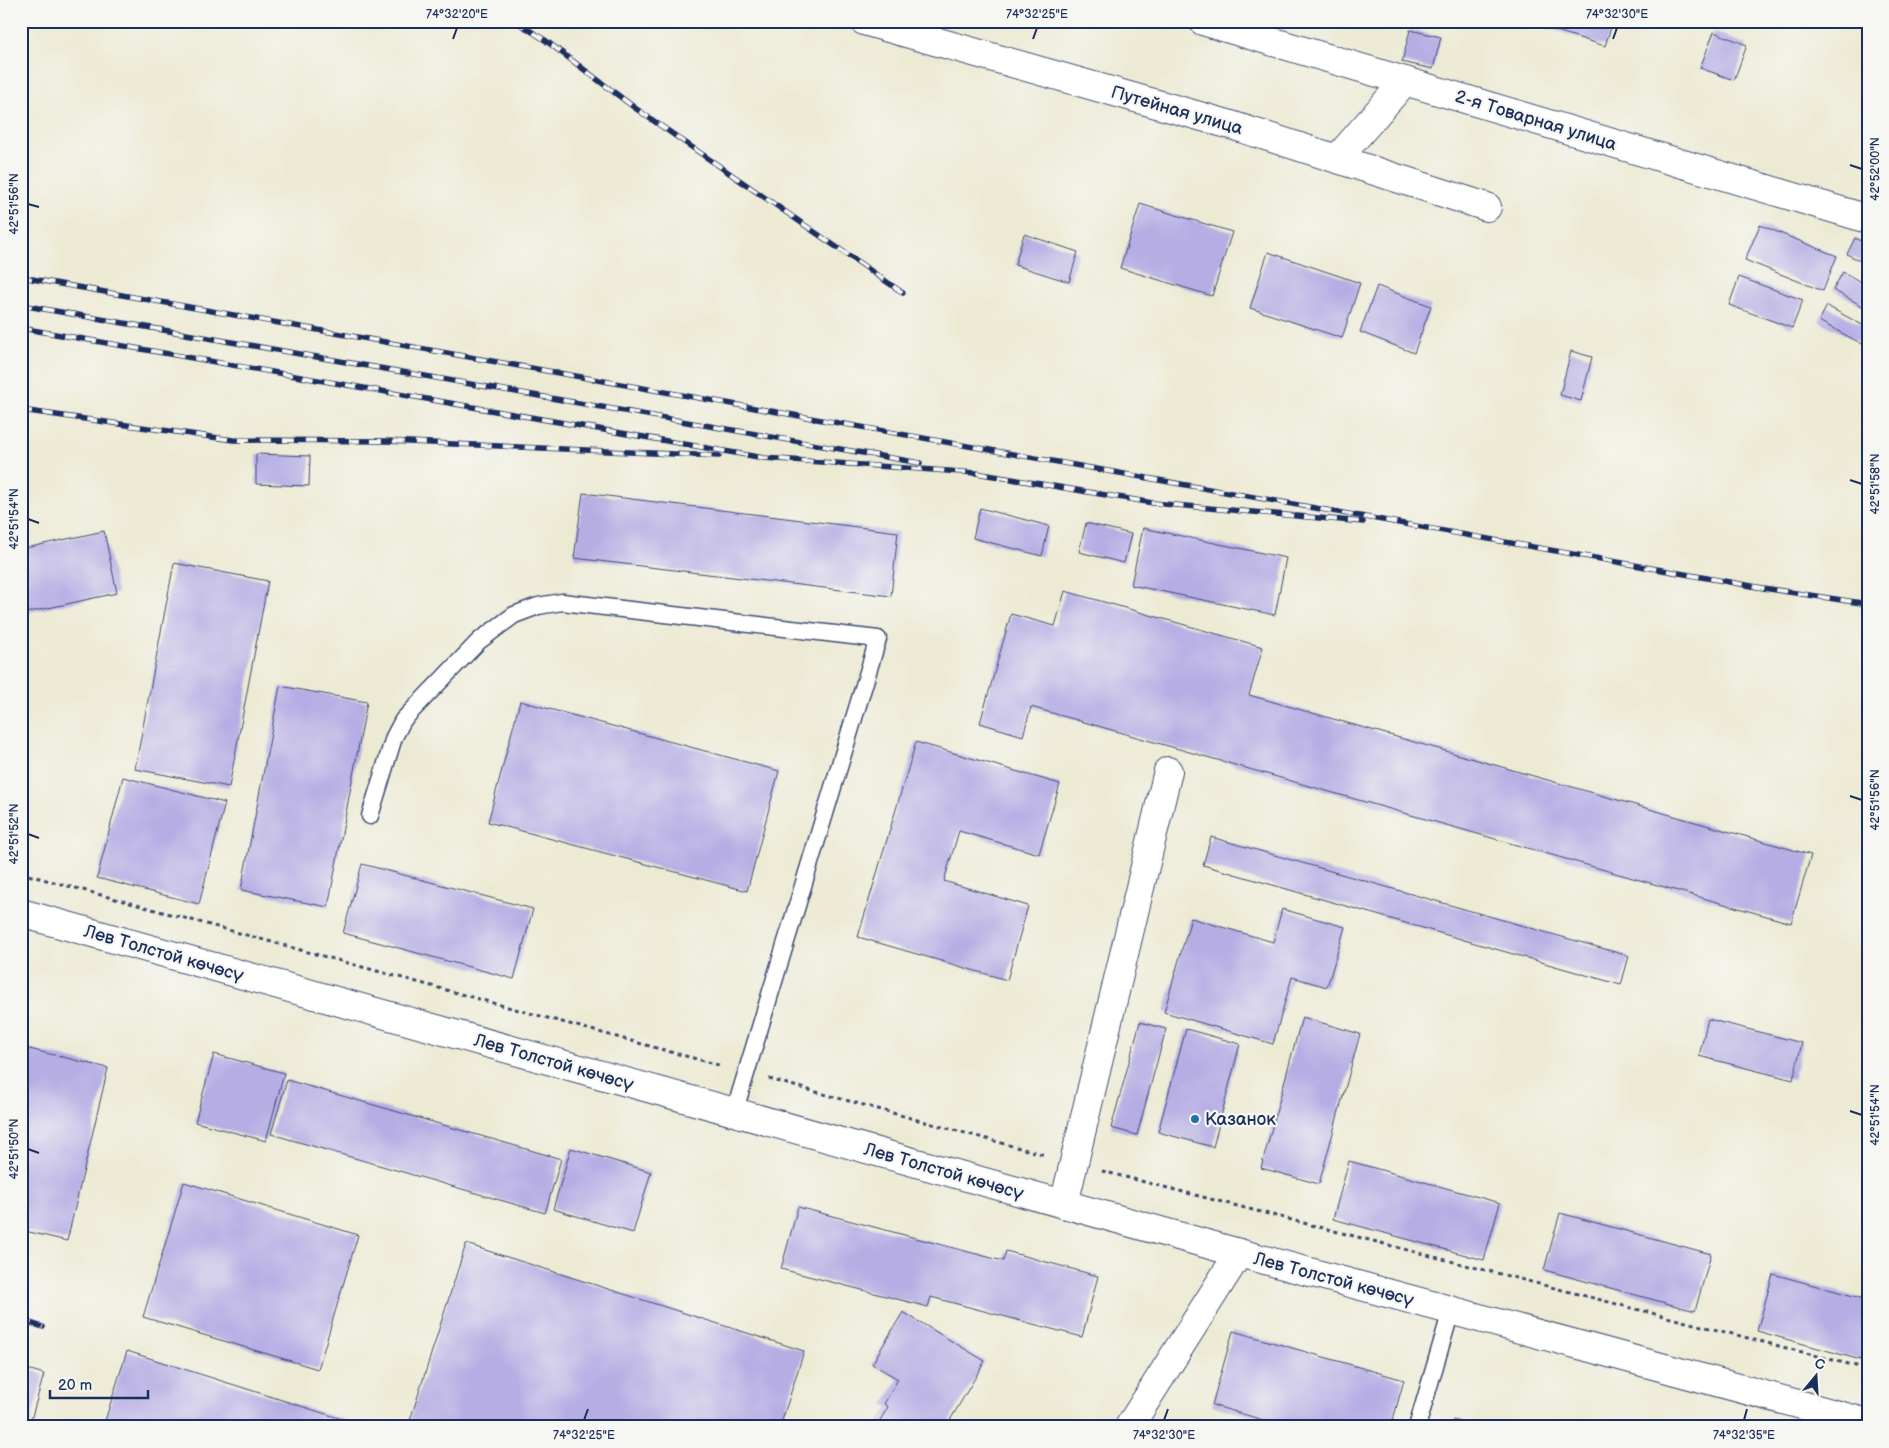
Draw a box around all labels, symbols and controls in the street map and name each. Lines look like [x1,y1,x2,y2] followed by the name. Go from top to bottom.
[426,7,488,22] text: 74°32'20"E
[1006,7,1068,22] text: 74°32'25"E
[1586,7,1648,22] text: 74°32'30"E
[1109,82,1245,139] street label: Путейная улица
[1453,86,1619,155] street label: 2-я Товарная улица
[1868,137,1883,201] text: 42°52'00"N
[7,173,22,235] text: 42°51'56"N
[1868,453,1883,515] text: 42°51'58"N
[7,488,22,550] text: 42°51'54"N
[1868,769,1883,831] text: 42°51'56"N
[7,803,22,865] text: 42°51'52"N
[81,920,246,986] street label: Лев Толстой көчөсү
[471,1029,636,1095] street label: Лев Толстой көчөсү
[1868,1084,1883,1146] text: 42°51'54"N
[1205,1109,1276,1130] place label: Казанок
[1189,1113,1201,1125] marker: Казанок
[7,1118,22,1180] text: 42°51'50"N
[861,1138,1026,1204] street label: Лев Толстой көчөсү
[1250,1248,1417,1311] street label: Лев Толстой көчөсү
[1792,1350,1842,1400] north arrow
[1813,1355,1827,1374] text: С
[50,1368,148,1400] scale bar
[58,1376,92,1395] text: 20 m
[553,1428,615,1443] text: 74°32'25"E
[1133,1428,1195,1443] text: 74°32'30"E
[1713,1428,1775,1443] text: 74°32'35"E

